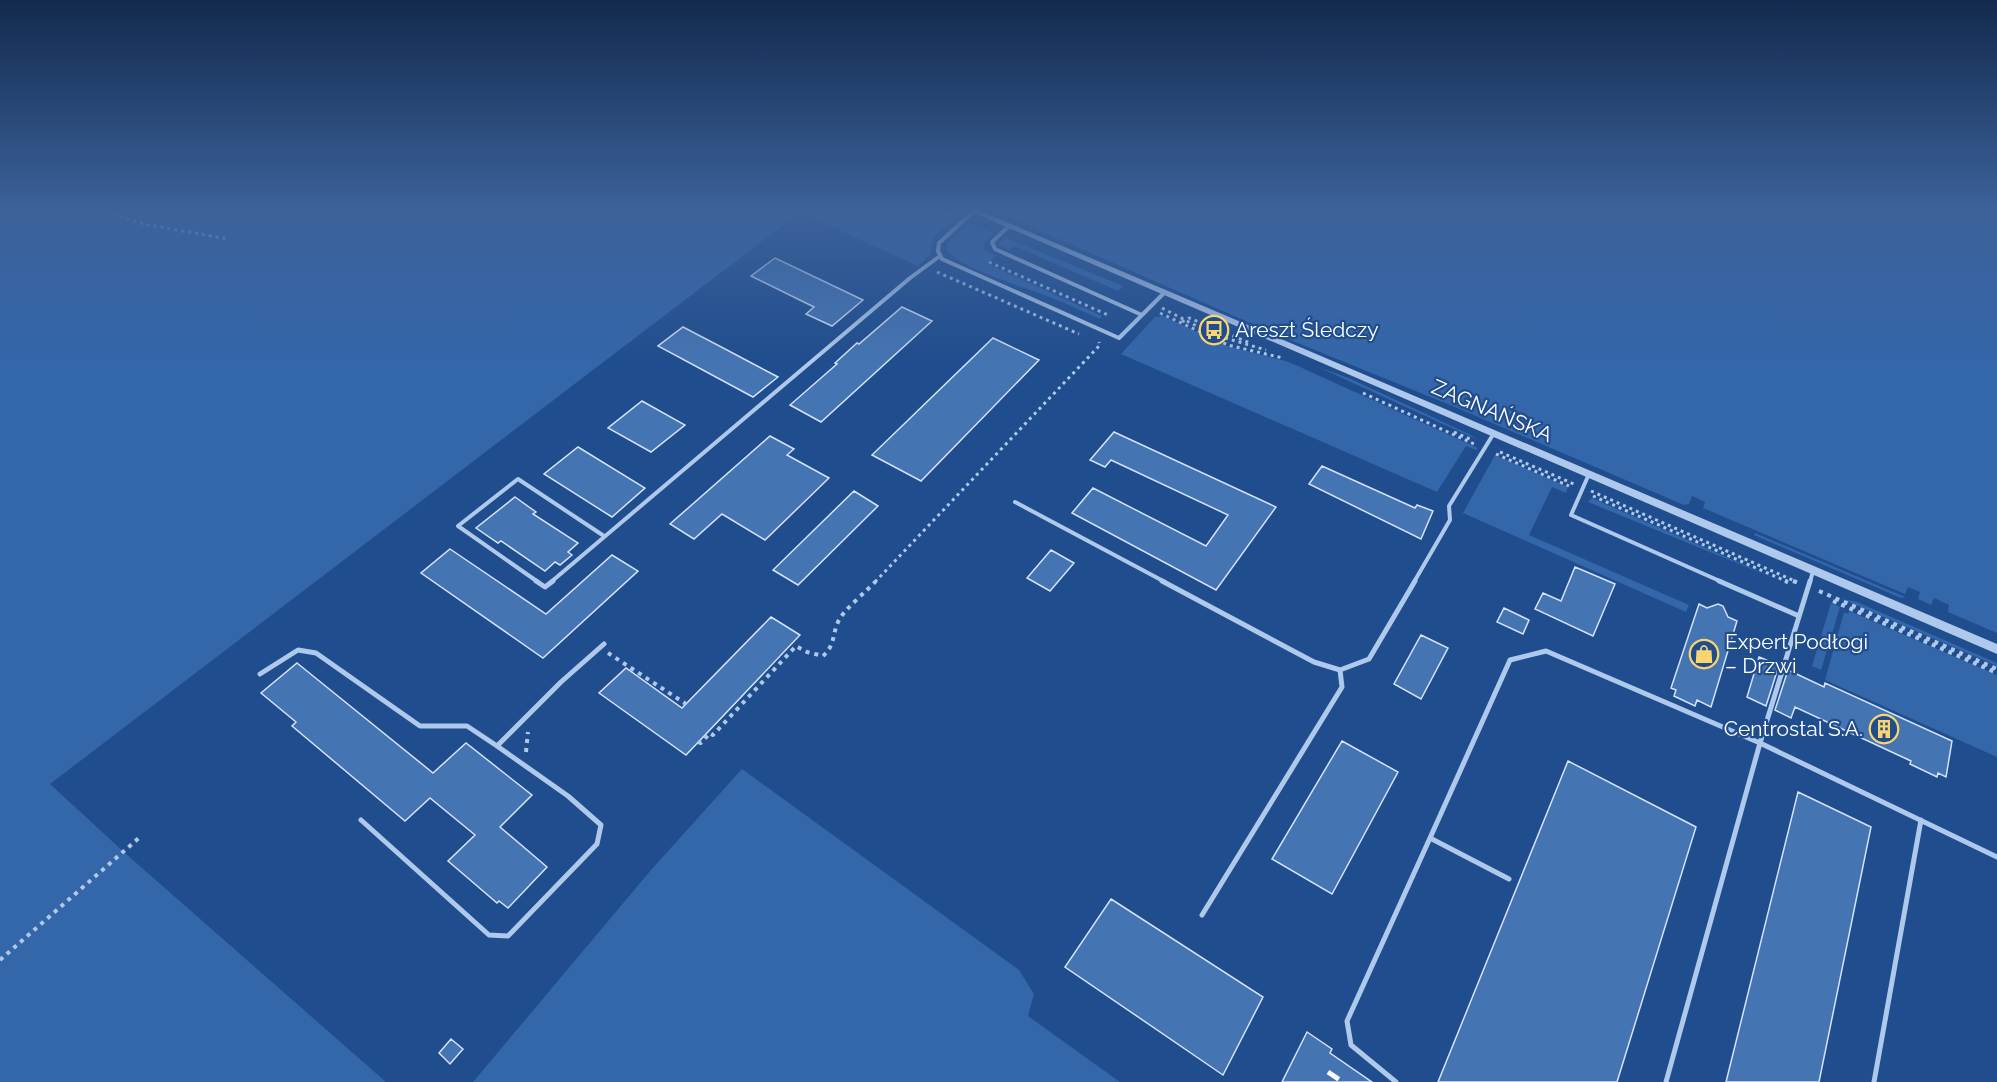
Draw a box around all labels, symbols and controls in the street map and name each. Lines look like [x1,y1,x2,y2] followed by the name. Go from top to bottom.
[1198,314,1230,346] bus stop icon: Areszt Śledczy
[1235,317,1379,342] place label: Areszt Śledczy
[1428,374,1556,447] street label: ZAGNAŃSKA
[1725,629,1868,678] place label: Expert Podłogi – Drzwi
[1688,638,1720,670] shop icon: Expert Podłogi – Drzwi
[1868,713,1900,745] building icon: Centrostal S.A.
[1724,716,1863,741] place label: Centrostal S.A.

